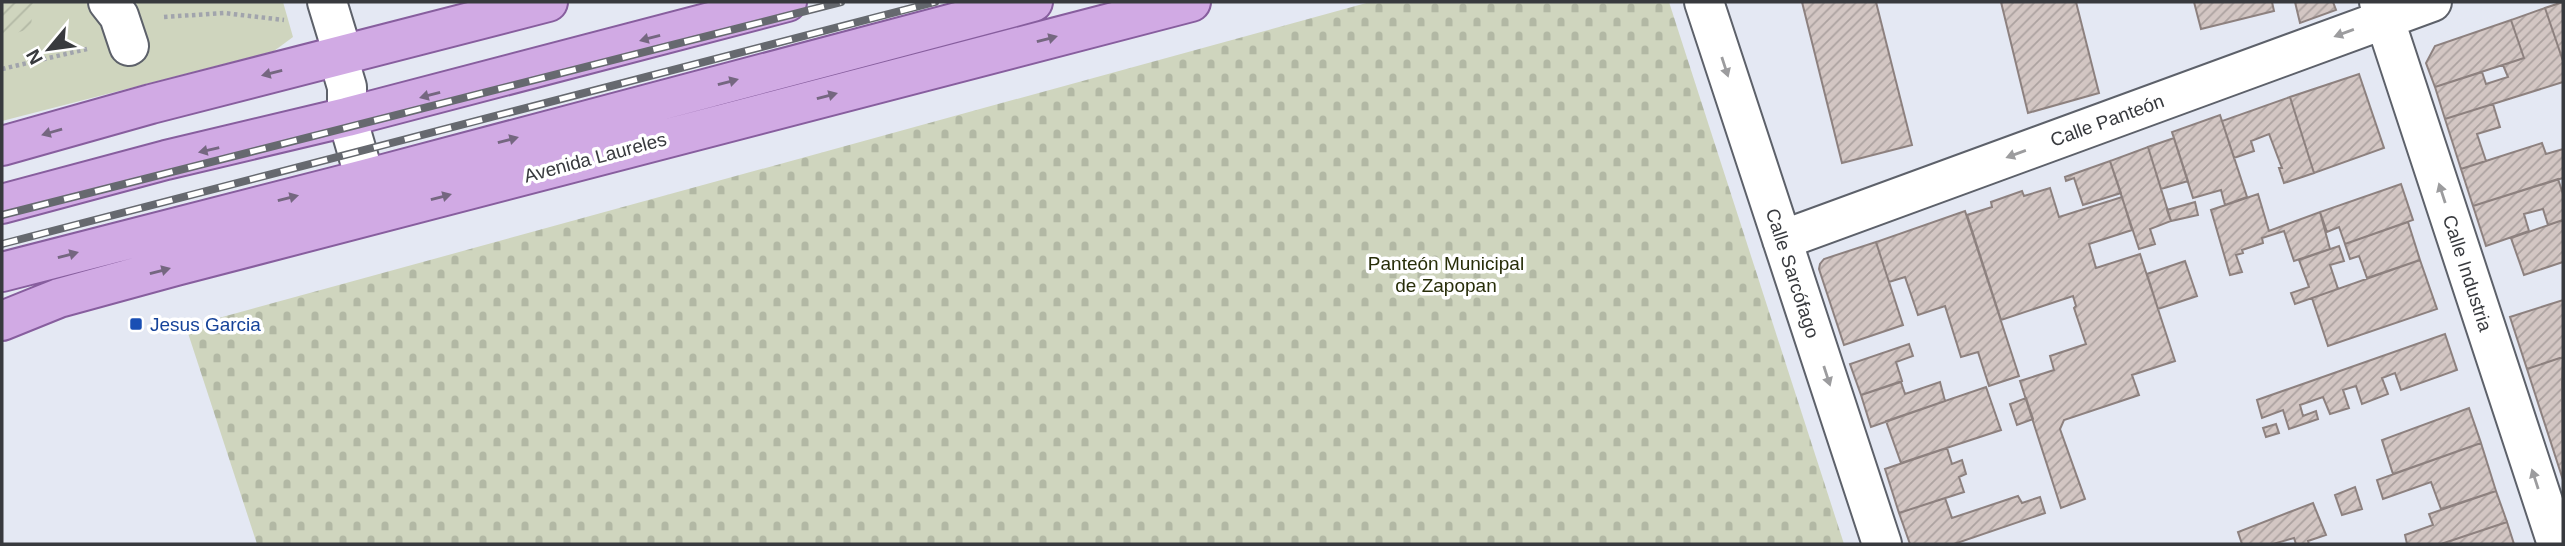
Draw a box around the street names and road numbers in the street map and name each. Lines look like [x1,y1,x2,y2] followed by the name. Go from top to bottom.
[2047,90,2167,151] street label: Calle Panteón
[522,128,669,187] street label: Avenida Laureles
[1762,206,1823,341] street label: Calle Sarcófago
[2439,212,2496,335] street label: Calle Industria

